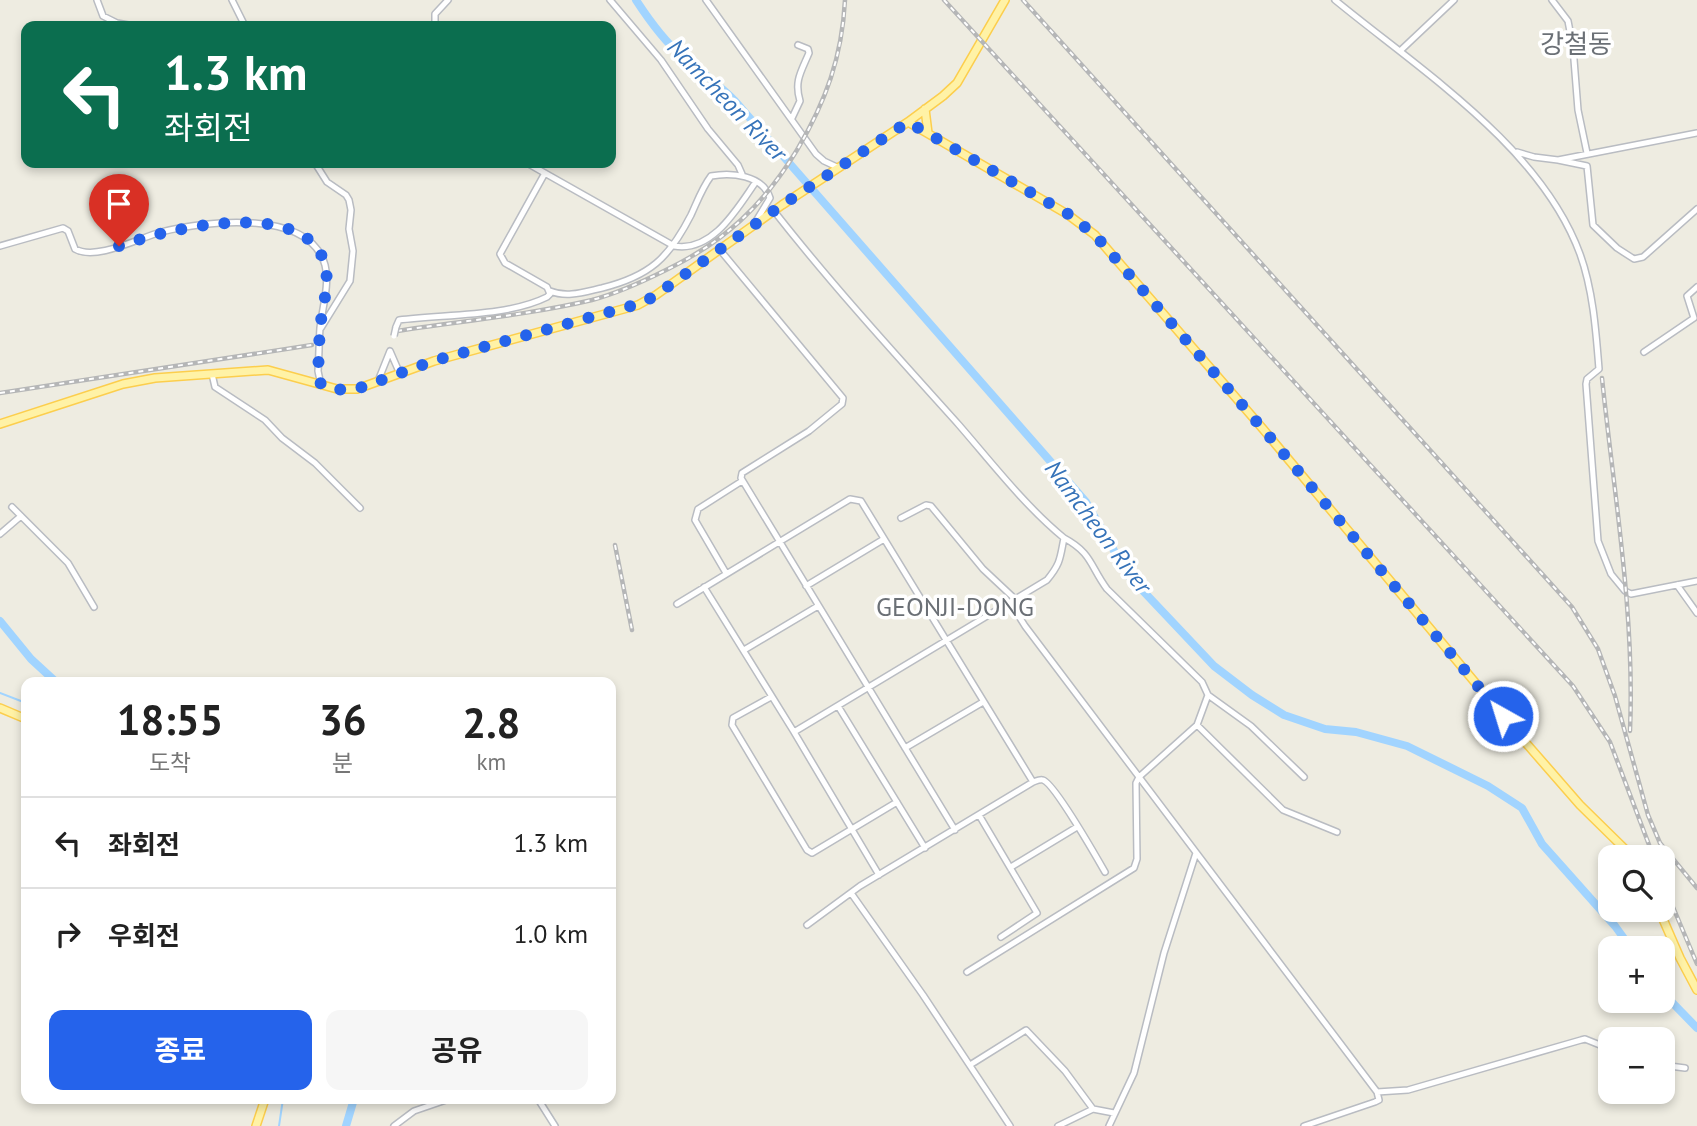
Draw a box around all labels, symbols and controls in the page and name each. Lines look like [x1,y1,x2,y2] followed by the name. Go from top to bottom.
[1540,27,1612,60] district label: 강철동
[661,32,795,169] water label: Namcheon River
[164,40,308,104] text: 1.3 km
[49,49,140,140] icon: left
[164,106,252,148] text: 좌회전
[89,174,149,246] pin
[100,185,138,223] icon: arrive
[1038,454,1160,601] water label: Namcheon River
[876,590,1034,623] district label: GEONJI-DONG
[1466,679,1540,753] position arrow
[117,692,223,747] text: 18:55
[319,692,367,747] text: 36
[462,695,520,750] text: 2.8
[476,747,506,776] text: km
[149,748,191,777] text: 도착
[332,748,353,777] text: 분
[49,824,87,862] icon: left
[514,826,588,859] text: 1.3 km
[108,828,180,861] text: 좌회전
[1598,845,1675,1104] map controls
[1598,845,1675,922] button: search
[49,915,87,953] icon: right
[514,917,588,950] text: 1.0 km
[108,919,180,952] text: 우회전
[1598,936,1675,1013] button: +
[49,1010,312,1090] button: 종료
[326,1010,588,1090] button: 공유
[1598,1027,1675,1104] button: −

